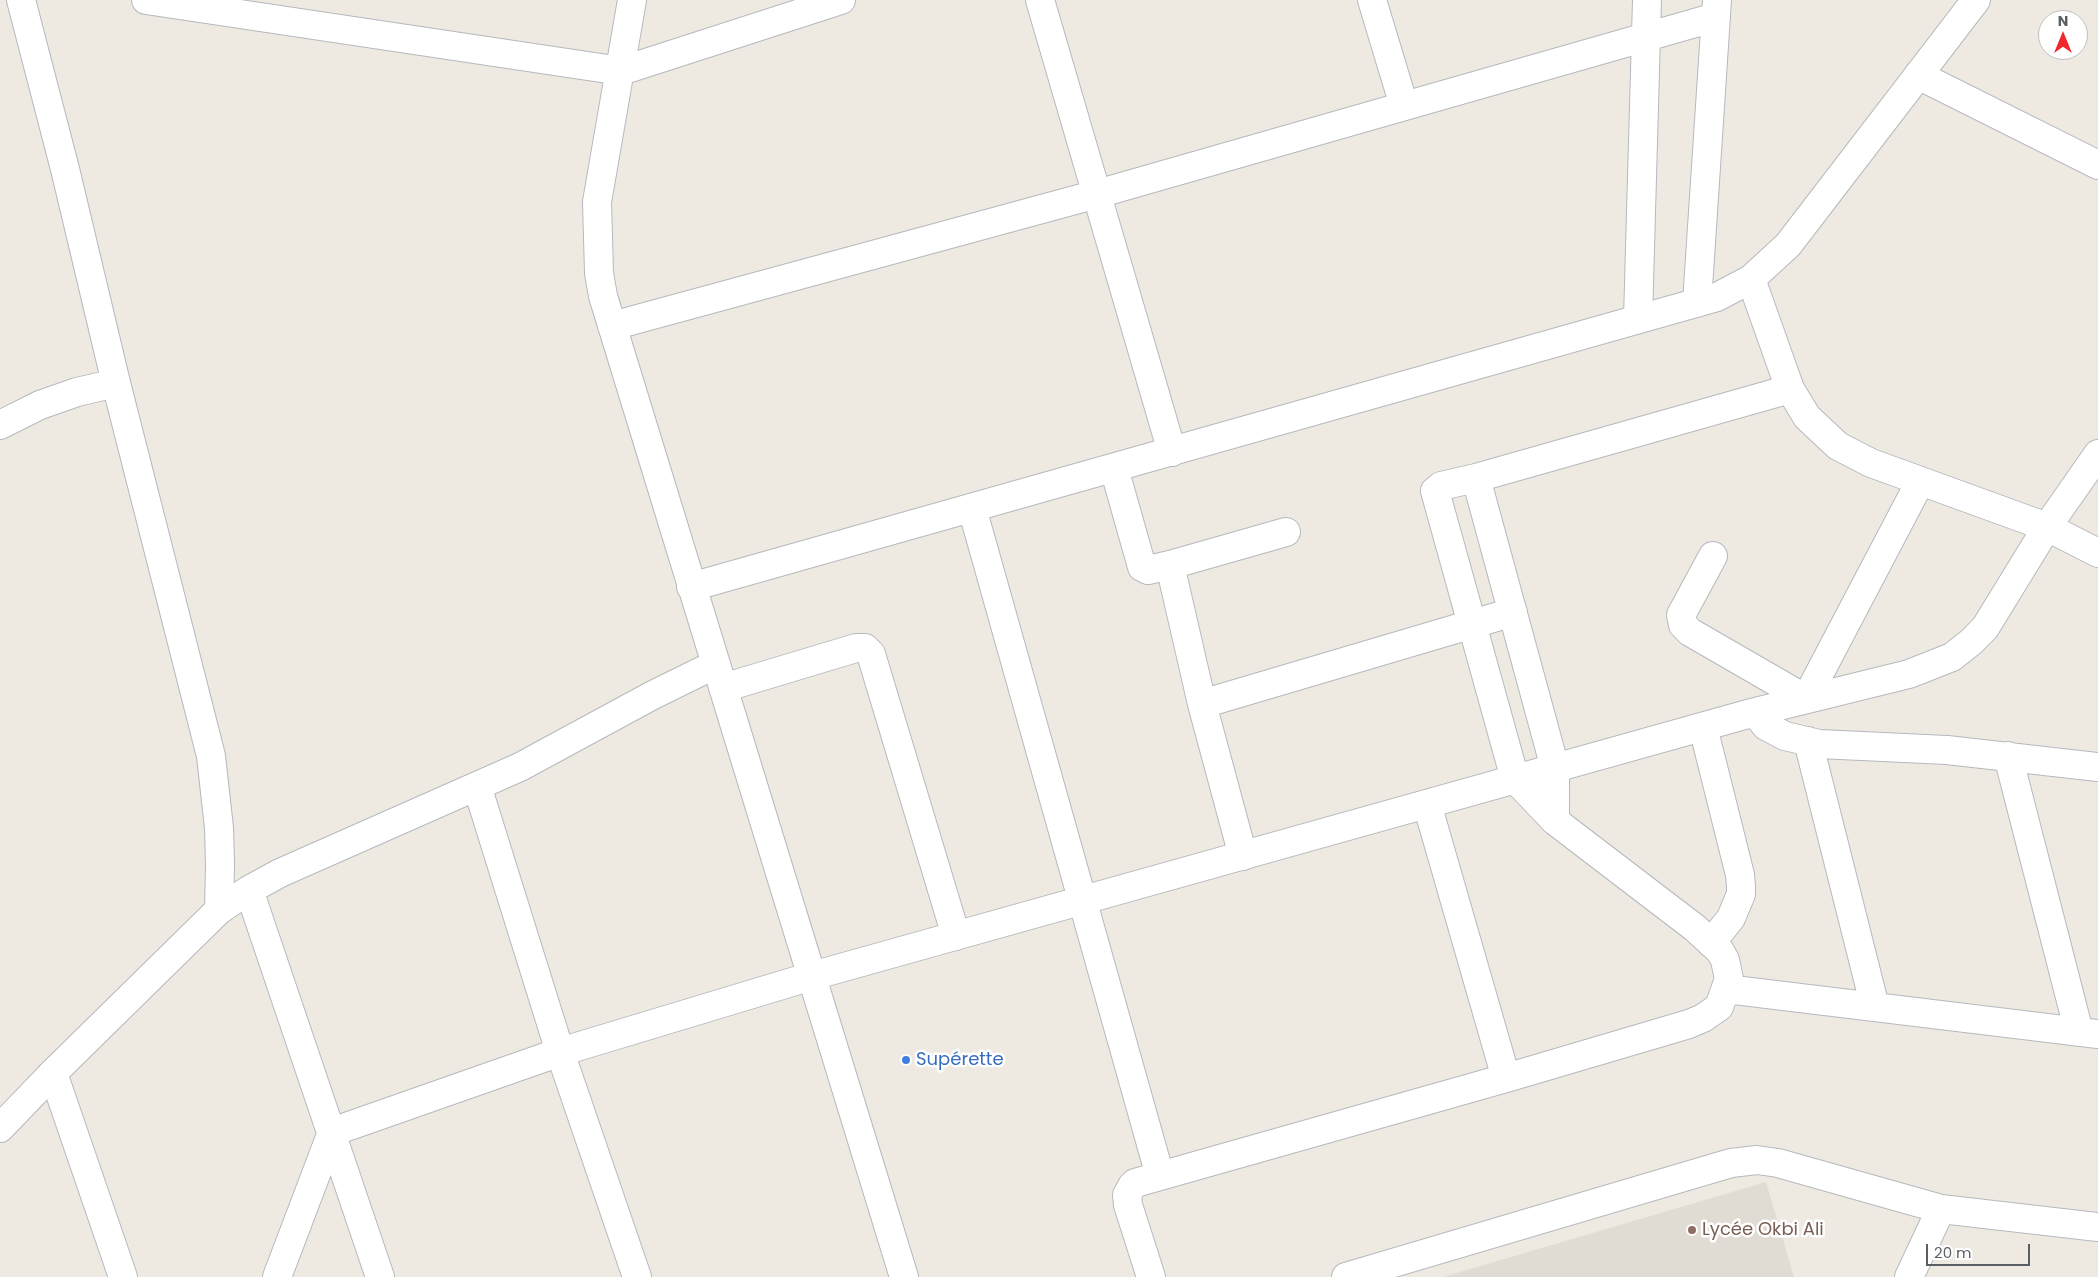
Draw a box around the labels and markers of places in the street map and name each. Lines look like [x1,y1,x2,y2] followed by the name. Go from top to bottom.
[916,1049,1004,1071] place label: Supérette
[900,1054,912,1066] marker: Supérette
[1702,1219,1824,1241] place label: Lycée Okbi Ali
[1686,1224,1698,1236] marker: Lycée Okbi Ali

